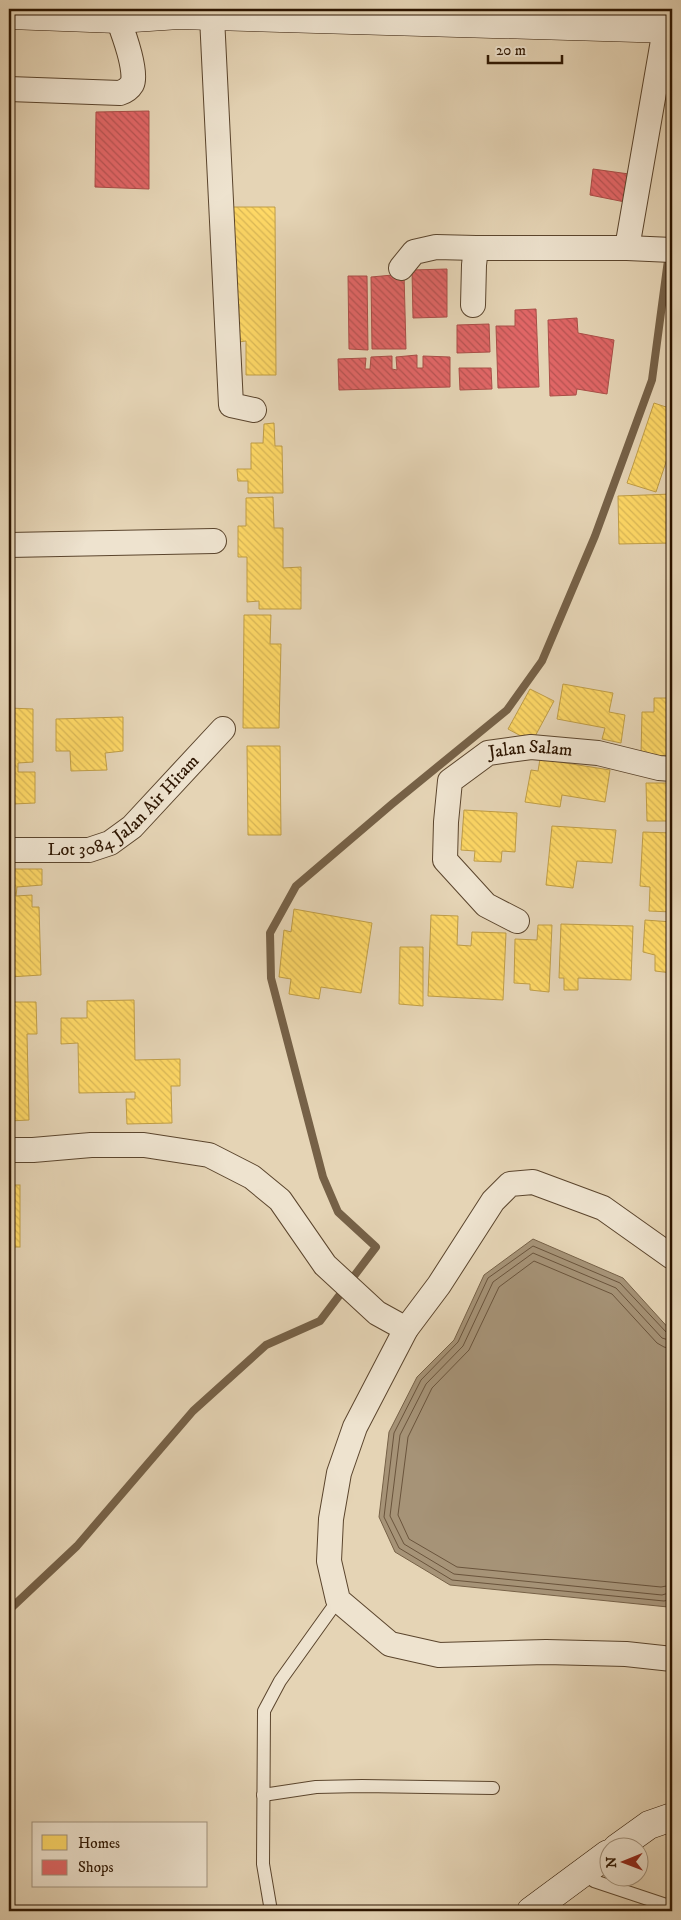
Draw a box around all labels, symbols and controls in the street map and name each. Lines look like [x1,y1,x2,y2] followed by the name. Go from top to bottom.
[488,32,562,64] scale bar
[496,41,526,60] text: 20 m
[485,736,573,764] street label: Jalan Salam
[47,750,204,862] street label: Lot 3084 Jalan Air Hitam
[32,1822,208,1888] legend
[78,1834,120,1853] text: Homes
[598,1838,648,1888] north arrow
[603,1856,621,1868] text: N
[78,1858,114,1877] text: Shops

